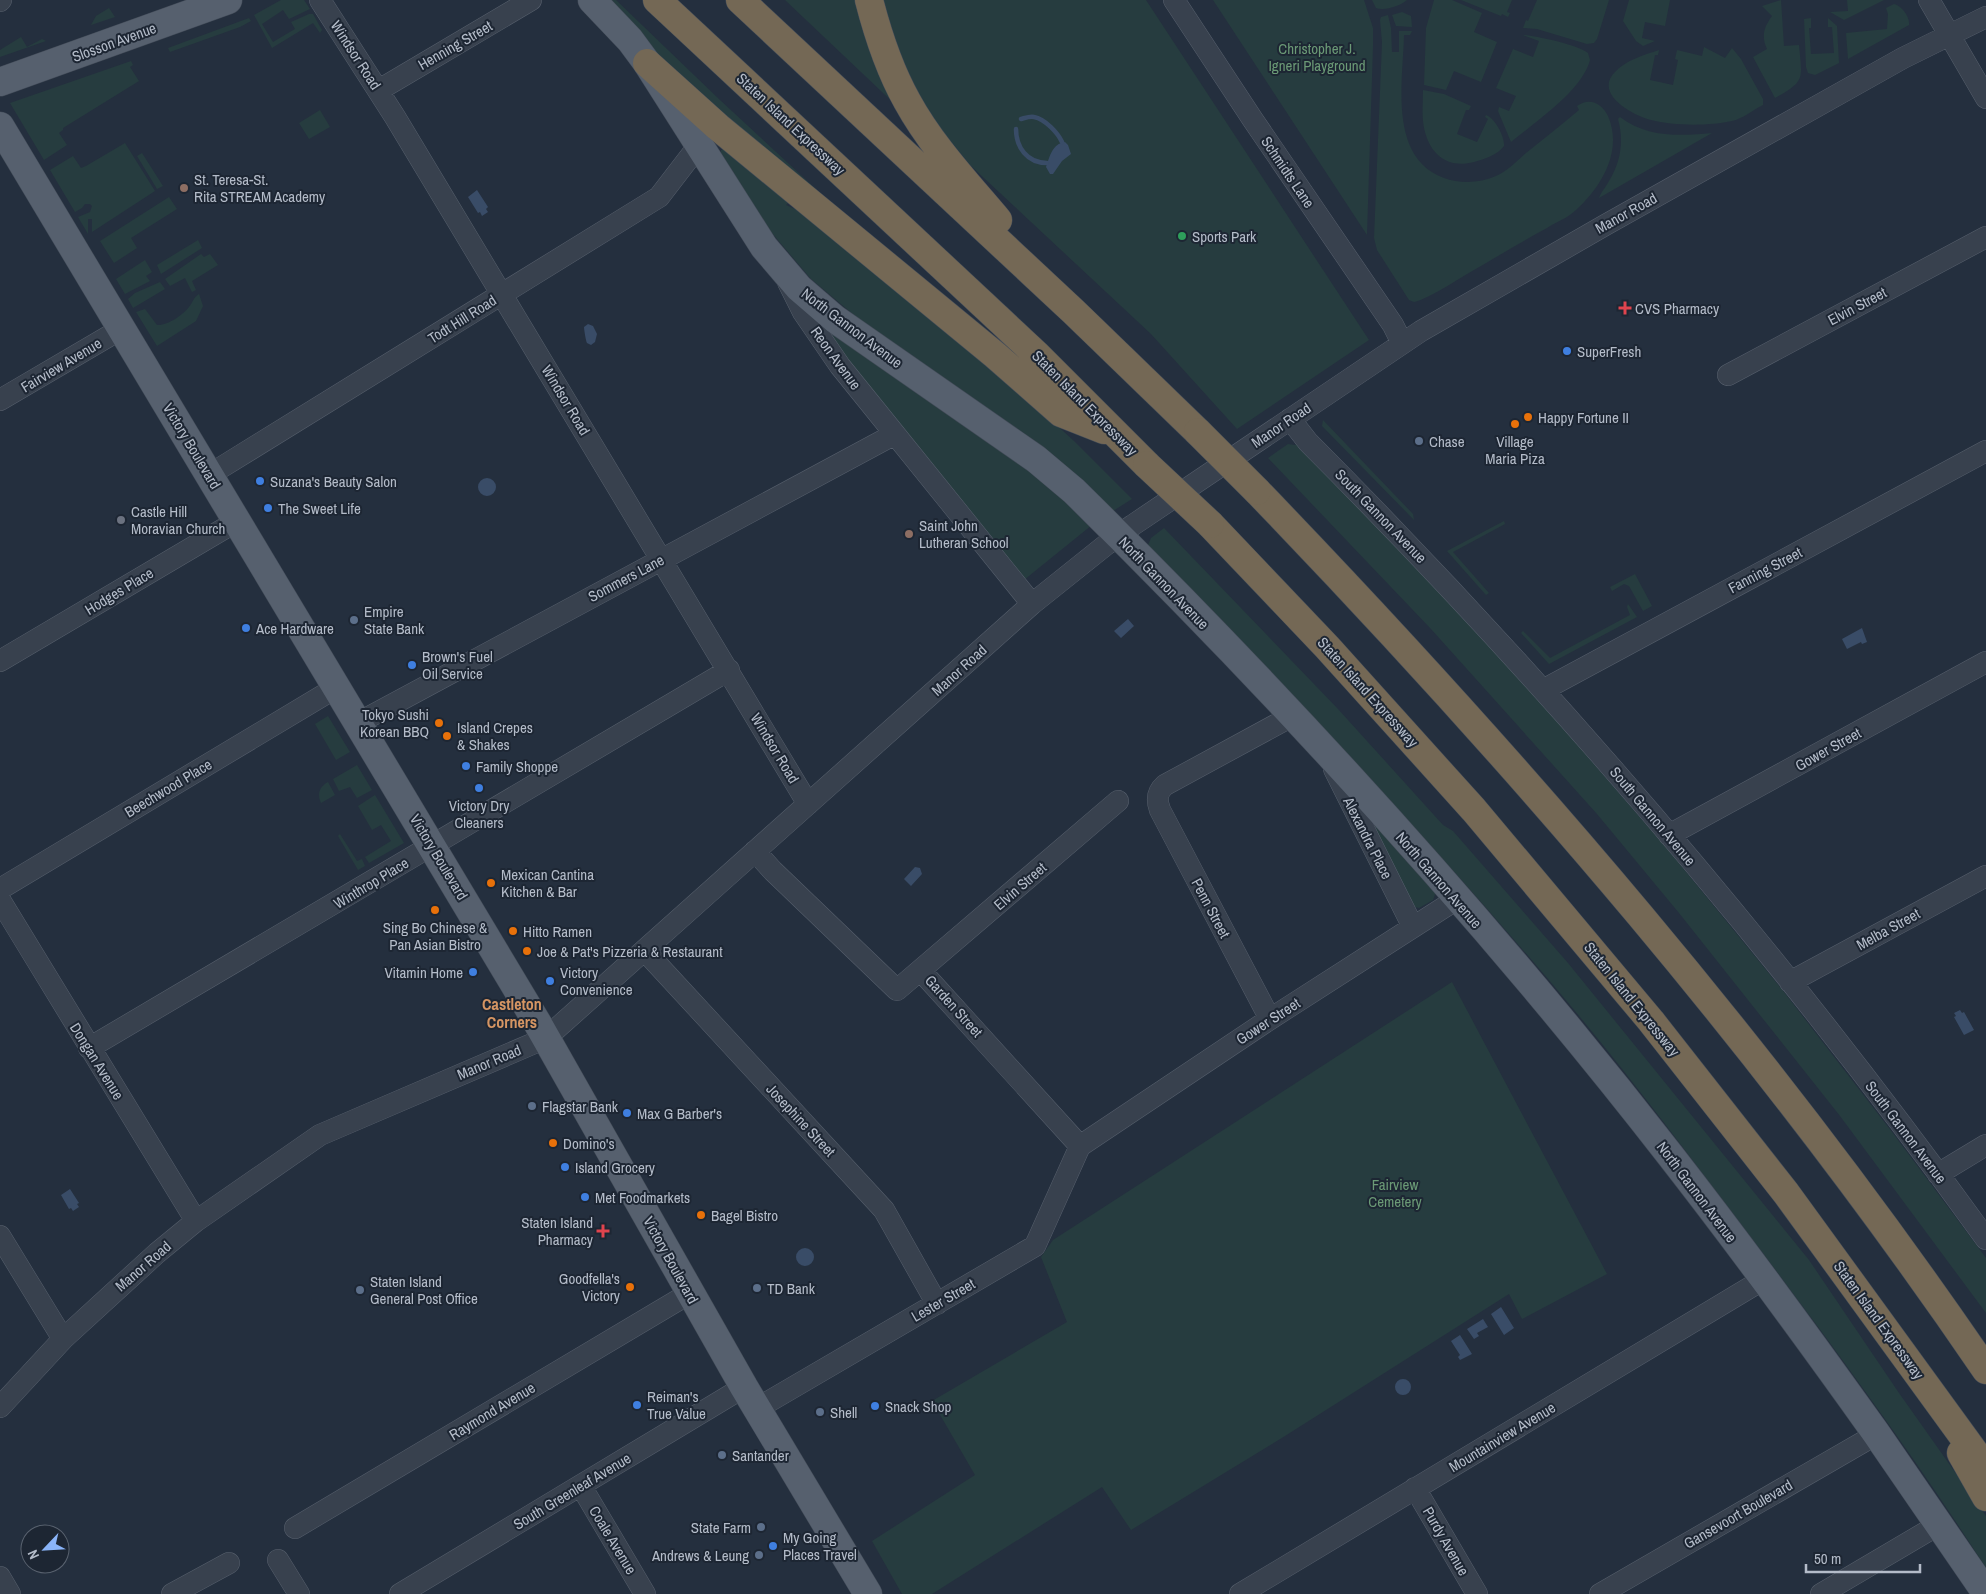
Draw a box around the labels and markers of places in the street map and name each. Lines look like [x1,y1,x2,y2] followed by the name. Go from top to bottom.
[194,169,326,207] place label: St. Teresa-St. Rita STREAM Academy
[178,182,190,194] marker: St. Teresa-St. Rita STREAM Academy
[1192,226,1257,247] place label: Sports Park
[1176,230,1188,242] marker: Sports Park
[1635,298,1720,319] place label: CVS Pharmacy
[1619,302,1631,314] marker: CVS Pharmacy
[1577,341,1641,362] place label: SuperFresh
[1561,345,1573,357] marker: SuperFresh
[1538,407,1629,428] place label: Happy Fortune II
[1522,411,1534,423] marker: Happy Fortune II
[1509,418,1521,430] marker: Village Maria Piza
[1429,431,1465,452] place label: Chase
[1485,431,1545,469] place label: Village Maria Piza
[1413,435,1425,447] marker: Chase
[270,471,397,492] place label: Suzana's Beauty Salon
[254,475,266,487] marker: Suzana's Beauty Salon
[278,498,361,519] place label: The Sweet Life
[131,501,225,539] place label: Castle Hill Moravian Church
[262,502,274,514] marker: The Sweet Life
[115,514,127,526] marker: Castle Hill Moravian Church
[919,515,1009,553] place label: Saint John Lutheran School
[903,528,915,540] marker: Saint John Lutheran School
[364,601,425,639] place label: Empire State Bank
[348,614,360,626] marker: Empire State Bank
[255,618,334,639] place label: Ace Hardware
[240,622,252,634] marker: Ace Hardware
[422,646,493,684] place label: Brown's Fuel Oil Service
[406,659,418,671] marker: Brown's Fuel Oil Service
[360,704,429,742] place label: Tokyo Sushi Korean BBQ
[433,717,445,729] marker: Tokyo Sushi Korean BBQ
[457,717,533,755] place label: Island Crepes & Shakes
[441,730,453,742] marker: Island Crepes & Shakes
[476,756,558,777] place label: Family Shoppe
[460,760,472,772] marker: Family Shoppe
[473,782,485,794] marker: Victory Dry Cleaners
[449,795,510,833] place label: Victory Dry Cleaners
[501,864,594,902] place label: Mexican Cantina Kitchen & Bar
[485,877,497,889] marker: Mexican Cantina Kitchen & Bar
[429,904,441,916] marker: Sing Bo Chinese & Pan Asian Bistro
[383,917,488,955] place label: Sing Bo Chinese & Pan Asian Bistro
[523,921,592,942] place label: Hitto Ramen
[507,925,519,937] marker: Hitto Ramen
[537,941,723,962] place label: Joe & Pat's Pizzeria & Restaurant
[521,945,533,957] marker: Joe & Pat's Pizzeria & Restaurant
[385,962,463,983] place label: Vitamin Home
[560,962,633,1000] place label: Victory Convenience
[467,966,479,978] marker: Vitamin Home
[544,975,556,987] marker: Victory Convenience
[542,1096,619,1117] place label: Flagstar Bank
[526,1100,538,1112] marker: Flagstar Bank
[637,1103,722,1124] place label: Max G Barber's
[621,1107,633,1119] marker: Max G Barber's
[563,1133,615,1154] place label: Domino's
[547,1137,559,1149] marker: Domino's
[575,1157,656,1178] place label: Island Grocery
[559,1161,571,1173] marker: Island Grocery
[595,1187,690,1208] place label: Met Foodmarkets
[579,1191,591,1203] marker: Met Foodmarkets
[711,1205,778,1226] place label: Bagel Bistro
[695,1209,707,1221] marker: Bagel Bistro
[521,1212,594,1250] place label: Staten Island Pharmacy
[597,1225,609,1237] marker: Staten Island Pharmacy
[559,1268,621,1306] place label: Goodfella's Victory
[370,1271,478,1309] place label: Staten Island General Post Office
[767,1278,816,1299] place label: TD Bank
[624,1281,636,1293] marker: Goodfella's Victory
[751,1282,763,1294] marker: TD Bank
[354,1284,366,1296] marker: Staten Island General Post Office
[647,1386,706,1424] place label: Reiman's True Value
[885,1396,951,1417] place label: Snack Shop
[631,1399,643,1411] marker: Reiman's True Value
[869,1400,881,1412] marker: Snack Shop
[830,1402,857,1423] place label: Shell
[814,1406,826,1418] marker: Shell
[732,1445,789,1466] place label: Santander
[716,1449,728,1461] marker: Santander
[691,1517,751,1538] place label: State Farm
[755,1521,767,1533] marker: State Farm
[783,1527,857,1565] place label: My Going Places Travel
[767,1540,779,1552] marker: My Going Places Travel
[651,1545,749,1566] place label: Andrews & Leung
[753,1549,765,1561] marker: Andrews & Leung

